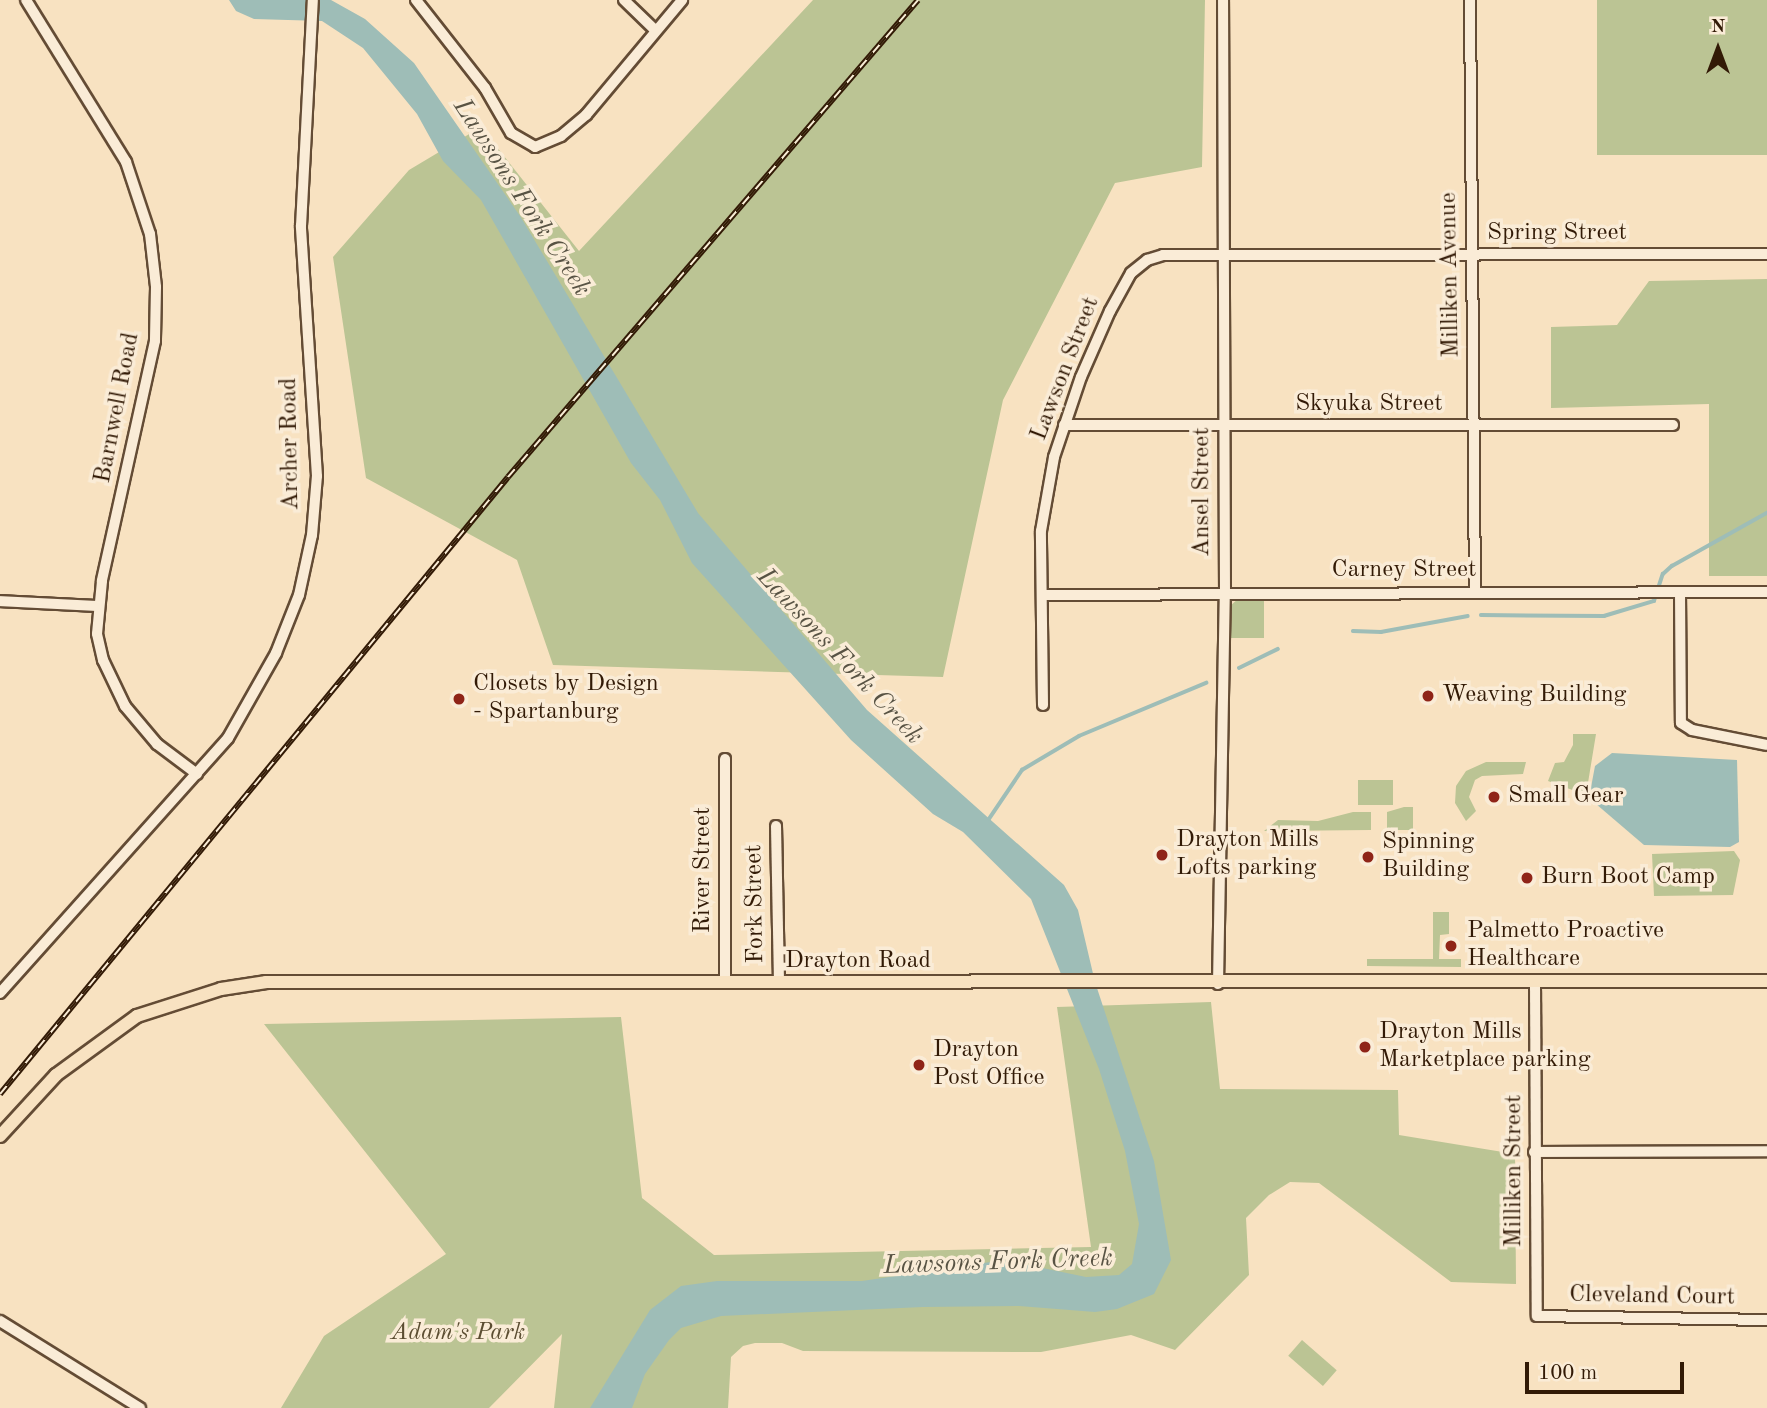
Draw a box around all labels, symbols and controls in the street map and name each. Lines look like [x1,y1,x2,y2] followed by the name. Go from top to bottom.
[1683,14,1753,84] north arrow
[1711,18,1725,37] text: N
[445,93,597,303] water label: Lawsons Fork Creek
[1435,192,1467,358] street label: Milliken Avenue
[1487,220,1627,248] street label: Spring Street
[1025,293,1107,445] street label: Lawson Street
[89,330,147,486] street label: Barnwell Road
[275,377,307,511] street label: Archer Road
[1295,391,1443,419] street label: Skyuka Street
[1189,427,1217,557] street label: Ansel Street
[1332,557,1476,585] street label: Carney Street
[749,562,929,752] water label: Lawsons Fork Creek
[473,671,659,727] place label: Closets by Design - Spartanburg
[1442,682,1627,710] place label: Weaving Building
[1420,688,1436,704] marker: Weaving Building
[451,691,467,707] marker: Closets by Design - Spartanburg
[1508,783,1623,811] place label: Small Gear
[1486,789,1502,805] marker: Small Gear
[690,807,718,933] street label: River Street
[1176,827,1319,883] place label: Drayton Mills Lofts parking
[1382,829,1474,885] place label: Spinning Building
[741,844,771,964] street label: Fork Street
[1154,847,1170,863] marker: Drayton Mills Lofts parking
[1360,849,1376,865] marker: Spinning Building
[1541,864,1715,892] place label: Burn Boot Camp
[1519,870,1535,886] marker: Burn Boot Camp
[1467,918,1664,974] place label: Palmetto Proactive Healthcare
[1441,936,1461,956] marker: Palmetto Proactive Healthcare
[785,948,931,976] street label: Drayton Road
[1379,1019,1591,1075] place label: Drayton Mills Marketplace parking
[933,1037,1044,1093] place label: Drayton Post Office
[1357,1039,1373,1055] marker: Drayton Mills Marketplace parking
[911,1057,927,1073] marker: Drayton Post Office
[1501,1095,1529,1247] street label: Milliken Street
[883,1243,1113,1283] water label: Lawsons Fork Creek
[1569,1281,1735,1313] street label: Cleveland Court
[391,1320,525,1348] park label: Adam's Park
[1529,1348,1688,1392] scale bar
[1538,1363,1597,1384] text: 100 m

